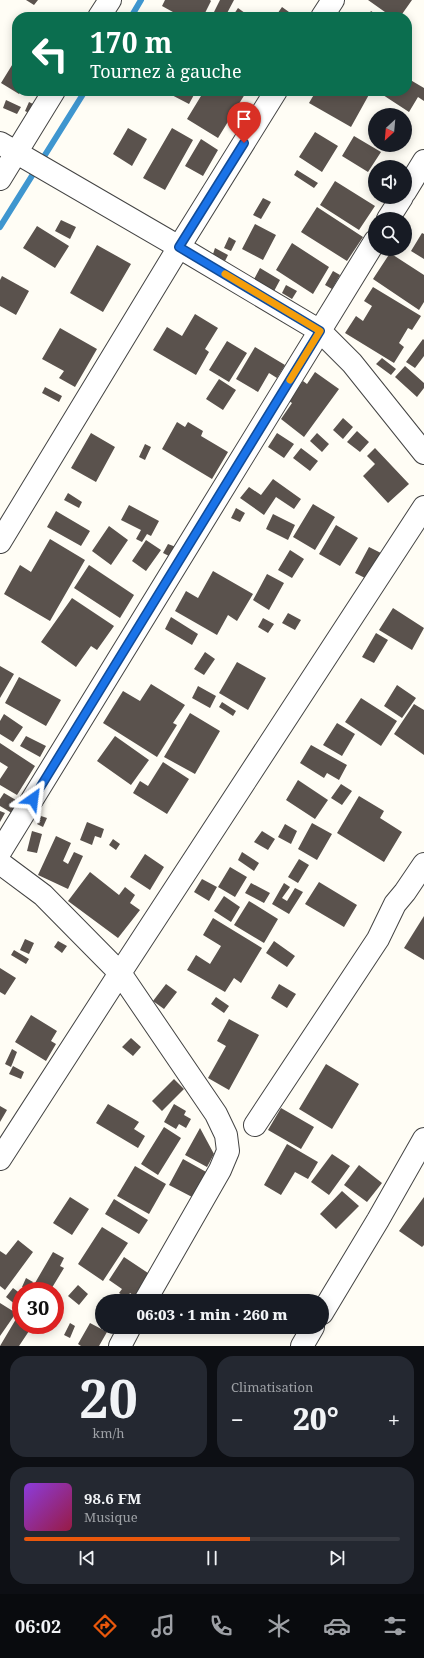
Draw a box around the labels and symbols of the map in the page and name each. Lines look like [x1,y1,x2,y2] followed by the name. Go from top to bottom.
[227,102,261,143] pin
[368,108,412,152] north arrow
[12,778,54,820] position arrow
[12,1282,64,1334] speed limit sign: 30

